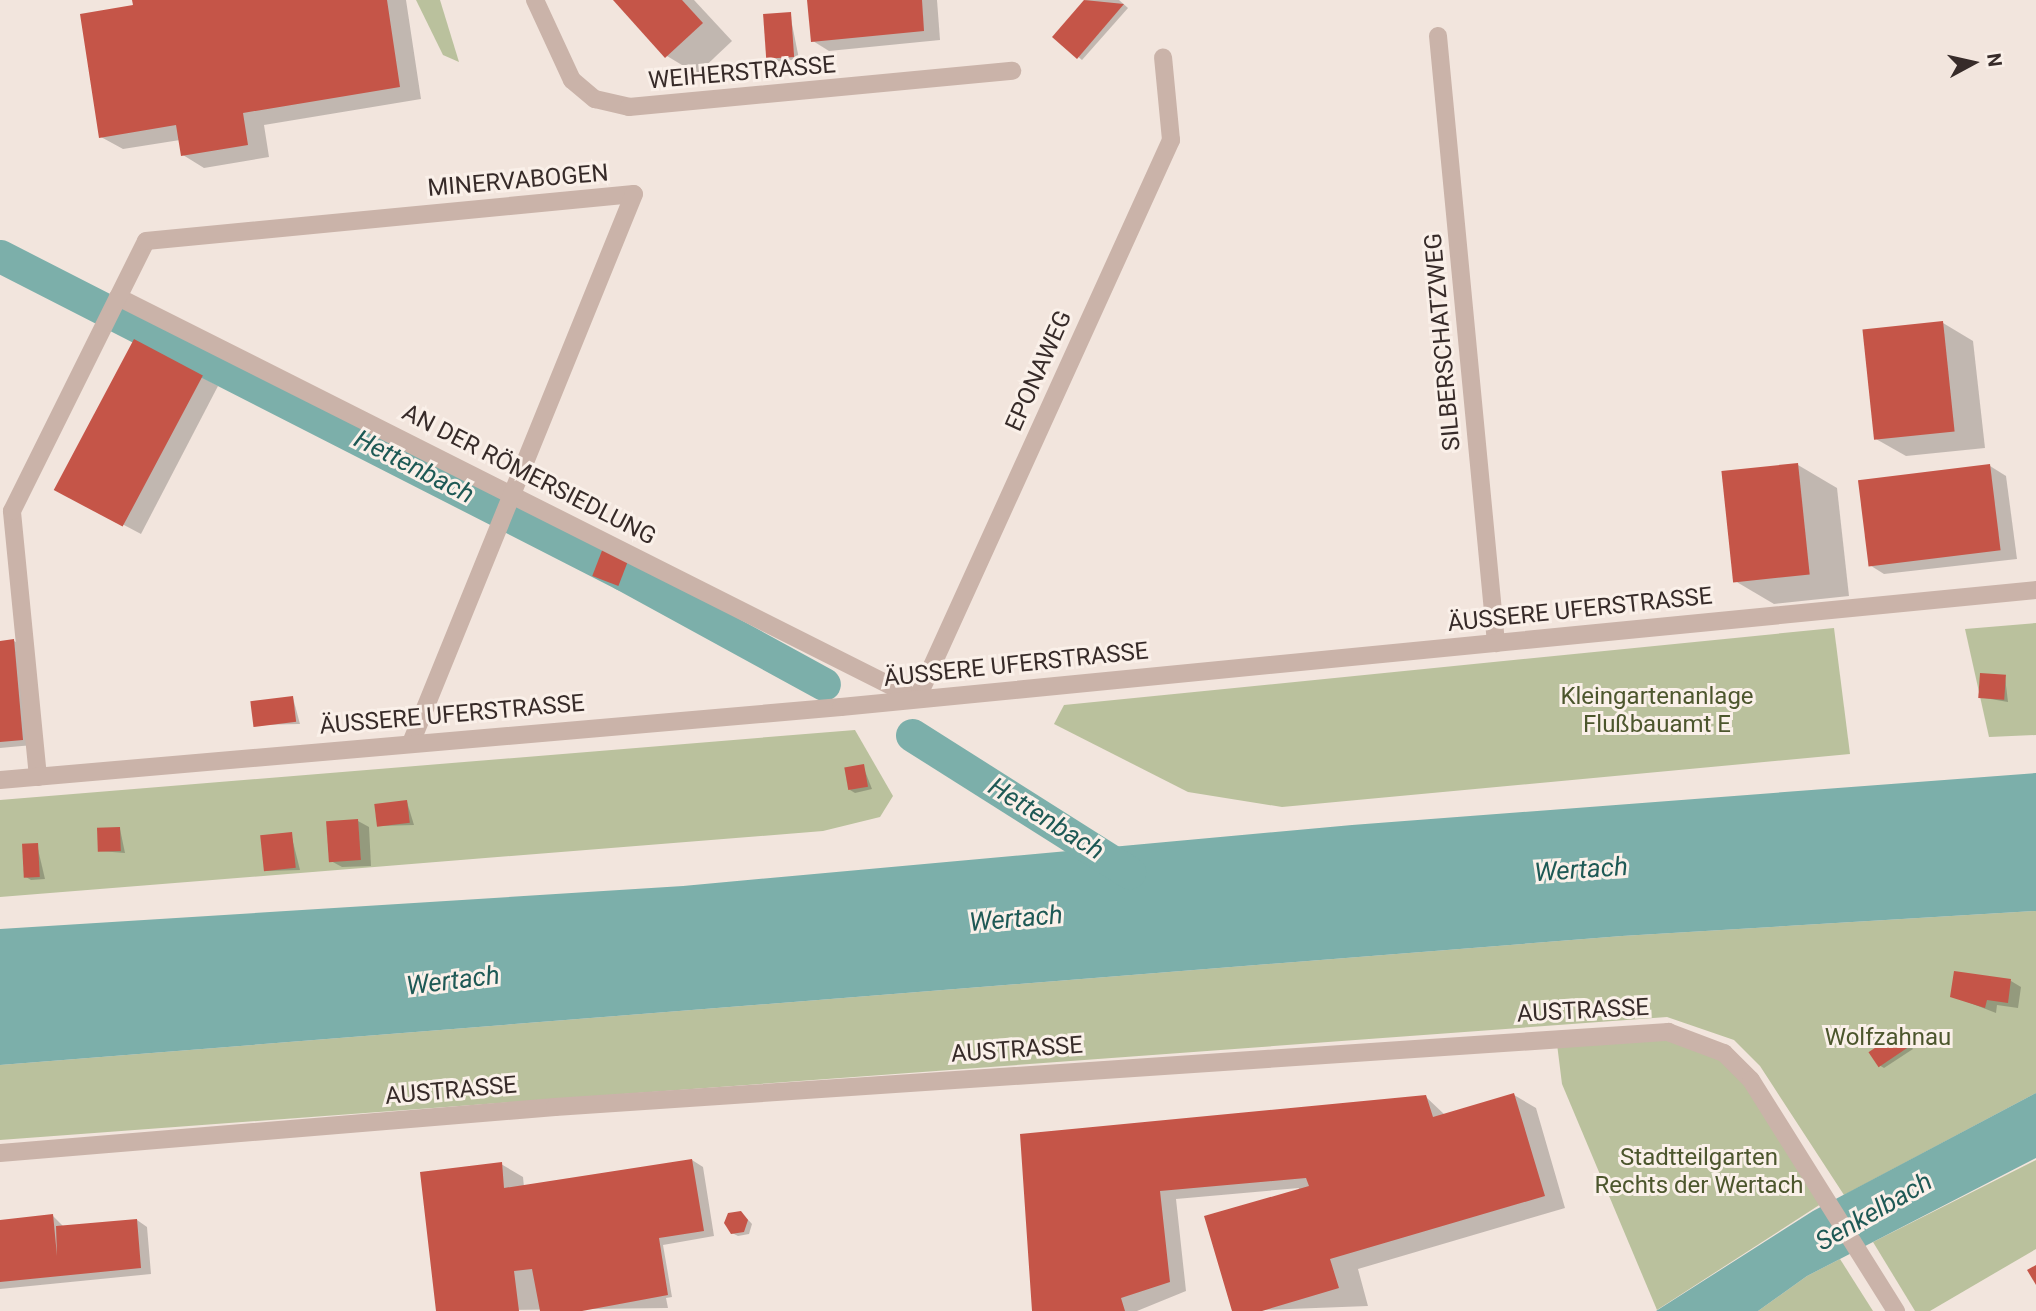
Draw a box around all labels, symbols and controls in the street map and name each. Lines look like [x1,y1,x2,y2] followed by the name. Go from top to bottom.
[1938,28,2008,98] north arrow
[647,50,837,96] street label: WEIHERSTRASSE
[1982,52,2007,68] text: N
[426,159,610,203] street label: MINERVABOGEN
[1419,232,1467,452] street label: SILBERSCHATZWEG
[1000,306,1078,436] street label: EPONAWEG
[397,398,661,552] street label: AN DER RÖMERSIEDLUNG
[349,424,479,510] water label: Hettenbach
[1446,582,1714,638] street label: ÄUSSERE UFERSTRASSE
[882,637,1150,693] street label: ÄUSSERE UFERSTRASSE
[1560,683,1754,739] park label: Kleingartenanlage Flußbauamt E
[318,689,586,741] street label: ÄUSSERE UFERSTRASSE
[983,771,1109,867] water label: Hettenbach
[1533,851,1629,889] water label: Wertach
[968,899,1064,939] water label: Wertach
[405,960,501,1002] water label: Wertach
[1516,993,1650,1029] street label: AUSTRASSE
[1825,1024,1951,1052] park label: Wolfzahnau
[950,1031,1084,1069] street label: AUSTRASSE
[384,1071,518,1111] street label: AUSTRASSE
[1595,1144,1803,1200] park label: Stadtteilgarten Rechts der Wertach
[1810,1166,1938,1258] water label: Senkelbach

